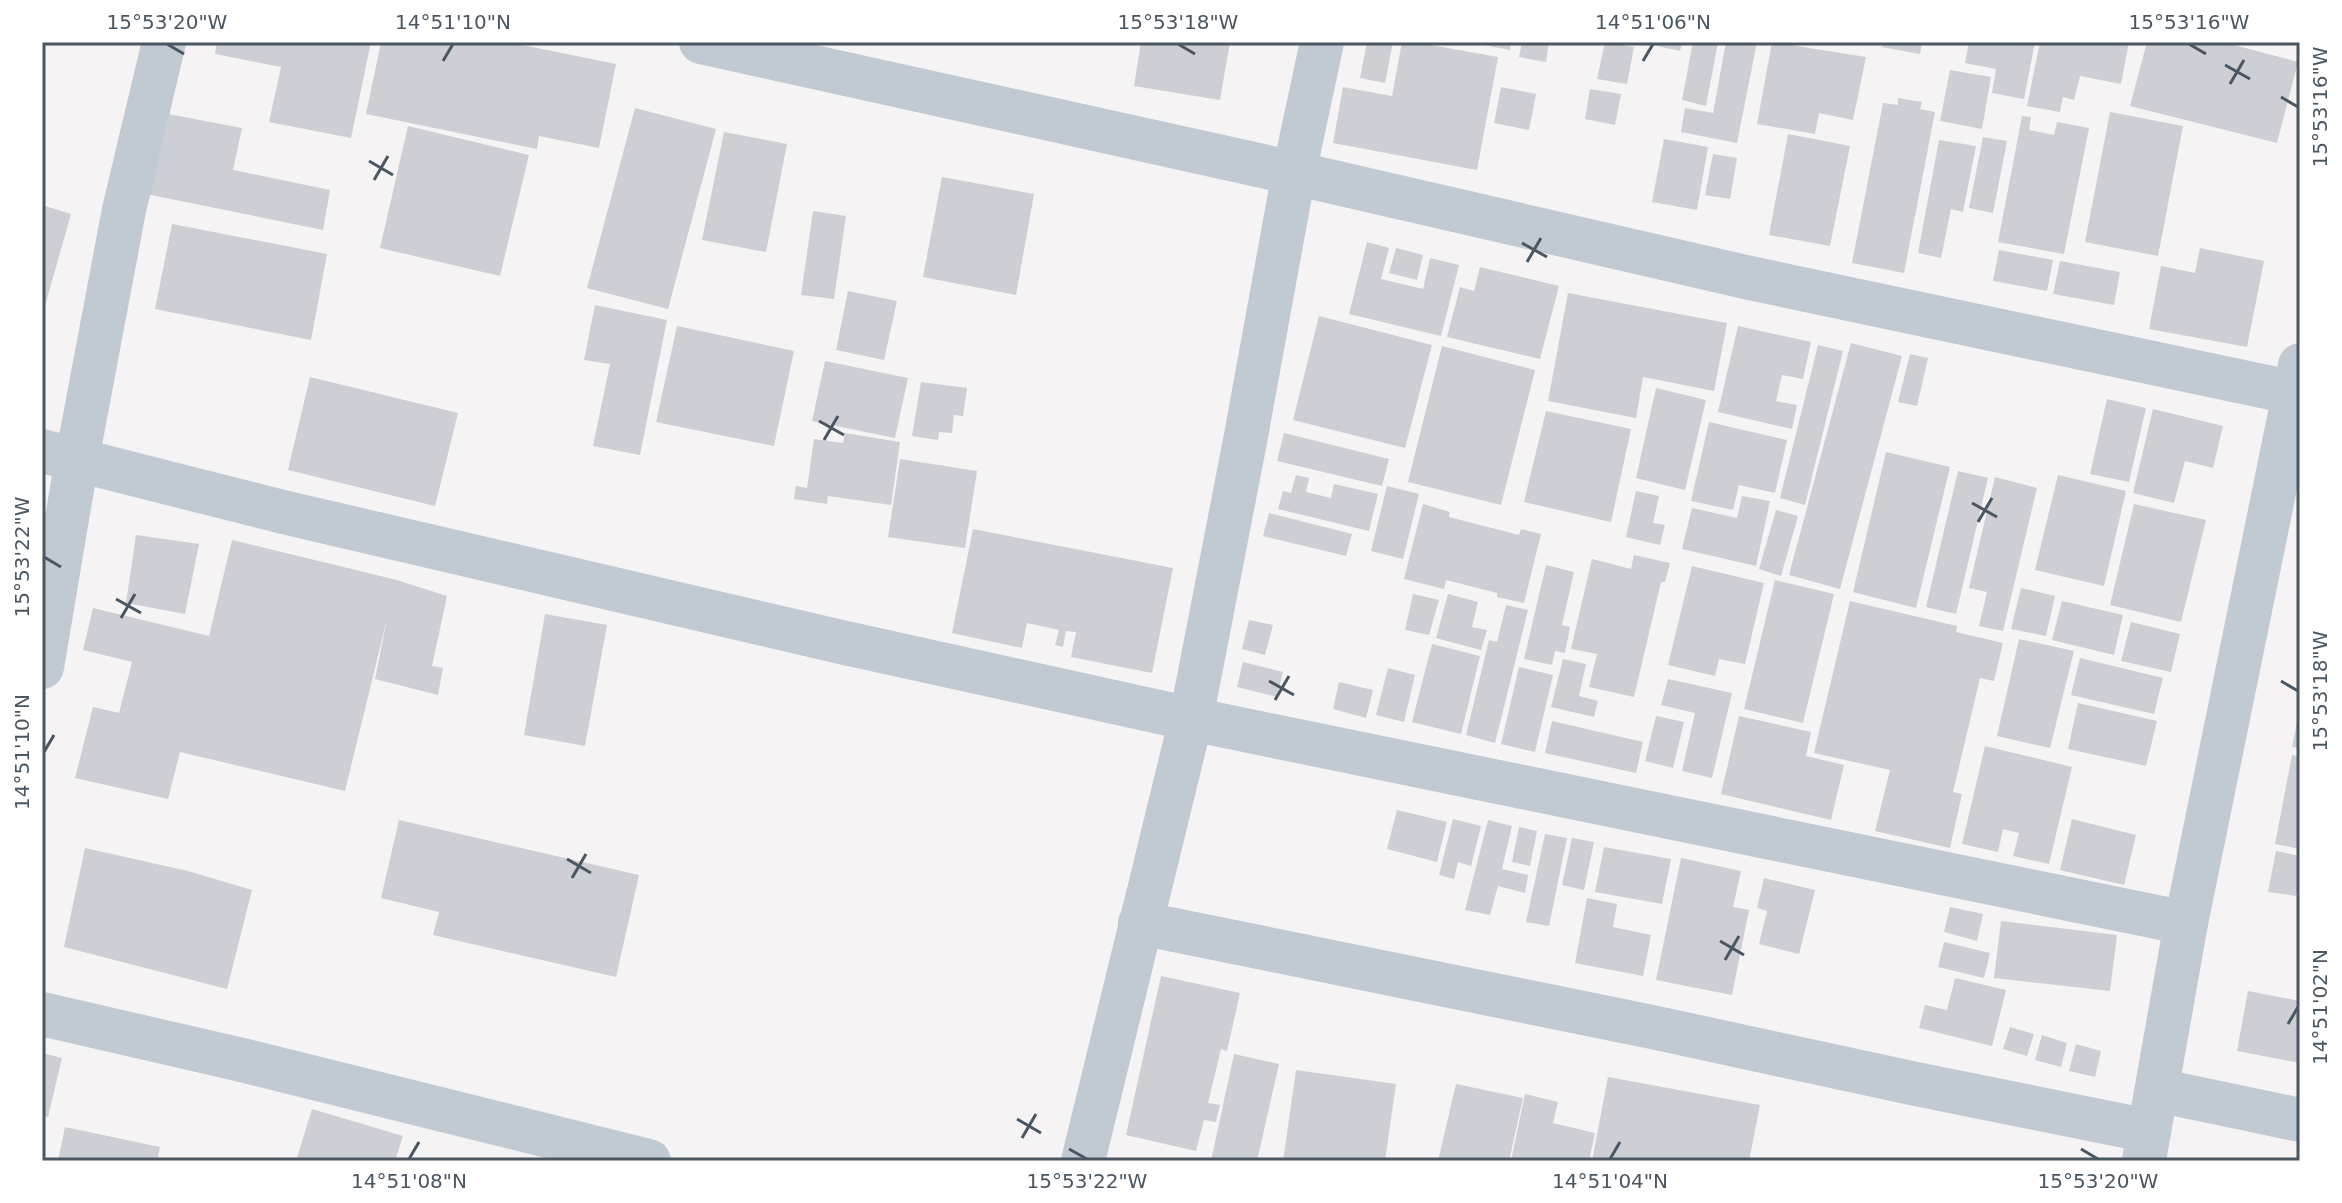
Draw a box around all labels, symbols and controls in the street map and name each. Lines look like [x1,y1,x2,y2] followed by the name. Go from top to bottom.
[107,10,228,34] text: 15°53'20"W
[395,10,511,34] text: 14°51'10"N
[1118,10,1239,34] text: 15°53'18"W
[1595,10,1711,34] text: 14°51'06"N
[2129,10,2250,34] text: 15°53'16"W
[2308,46,2332,167] text: 15°53'16"W
[10,496,34,617] text: 15°53'22"W
[2308,630,2332,751] text: 15°53'18"W
[10,694,34,810] text: 14°51'10"N
[2308,949,2332,1065] text: 14°51'02"N
[351,1169,467,1193] text: 14°51'08"N
[1027,1169,1148,1193] text: 15°53'22"W
[1552,1169,1668,1193] text: 14°51'04"N
[2038,1169,2159,1193] text: 15°53'20"W

